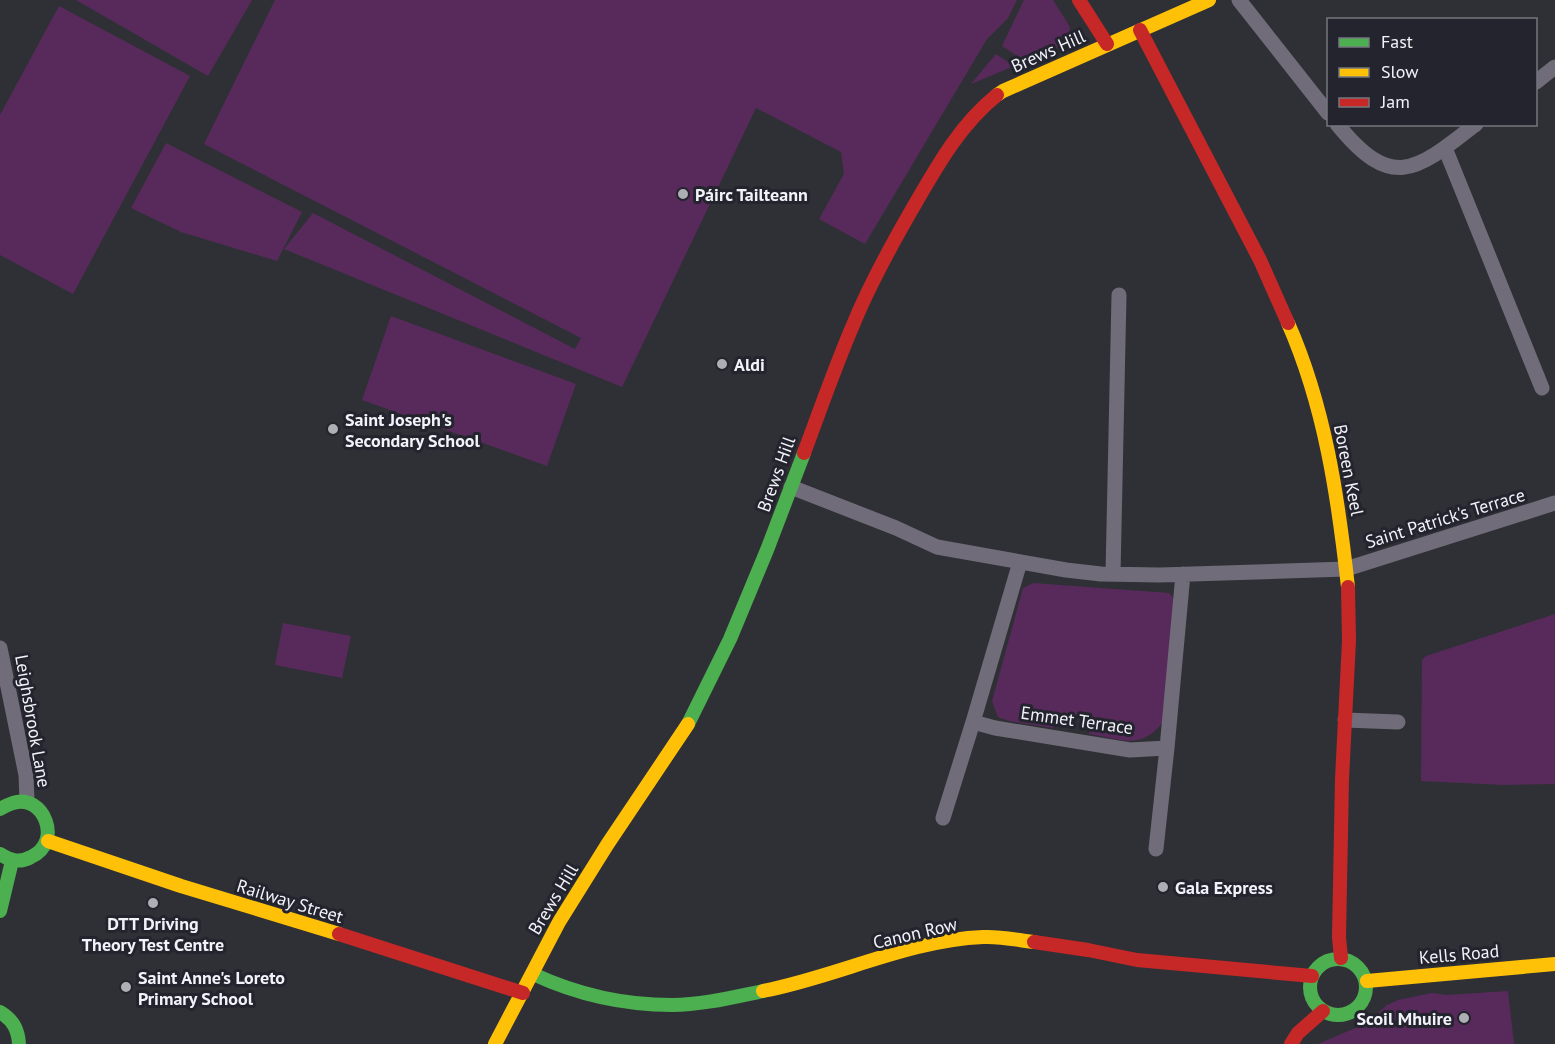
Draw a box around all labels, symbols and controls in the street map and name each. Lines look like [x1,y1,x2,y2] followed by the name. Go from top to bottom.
[1327,18,1537,126] legend
[1007,24,1089,77] street label: Brews Hill
[1381,30,1413,53] text: Fast
[1381,60,1419,83] text: Slow
[1380,90,1410,113] text: Jam
[695,183,808,206] place label: Páirc Tailteann
[676,187,690,201] marker: Páirc Tailteann
[734,353,765,376] place label: Aldi
[715,357,729,371] marker: Aldi
[345,408,480,452] place label: Saint Joseph's Secondary School
[326,422,340,436] marker: Saint Joseph's Secondary School
[1329,422,1369,518] street label: Boreen Keel
[752,432,801,515] street label: Brews Hill
[1362,483,1528,553] street label: Saint Patrick's Terrace
[10,653,56,789] street label: Leighsbrook Lane
[1019,701,1135,739] street label: Emmet Terrace
[523,859,583,939] street label: Brews Hill
[234,874,346,928] street label: Railway Street
[1175,876,1273,899] place label: Gala Express
[1156,880,1170,894] marker: Gala Express
[146,896,160,910] marker: DTT Driving Theory Test Centre
[82,912,224,956] place label: DTT Driving Theory Test Centre
[871,912,960,954] street label: Canon Row
[1418,939,1500,969] street label: Kells Road
[138,966,285,1010] place label: Saint Anne's Loreto Primary School
[119,980,133,994] marker: Saint Anne's Loreto Primary School
[1356,1007,1452,1030] place label: Scoil Mhuire
[1457,1011,1471,1025] marker: Scoil Mhuire

